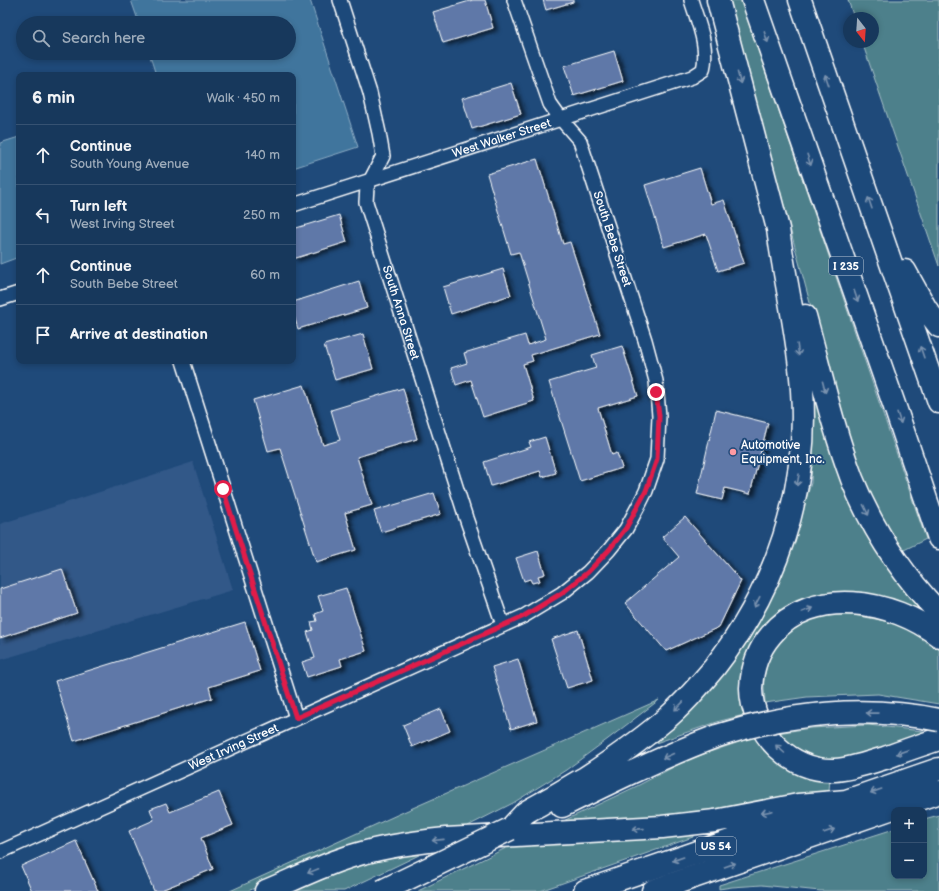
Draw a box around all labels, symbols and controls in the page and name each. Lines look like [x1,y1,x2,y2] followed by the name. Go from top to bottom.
[843,12,879,48] north arrow
[16,16,296,60] search box
[30,27,52,49] icon: search
[62,29,145,48] text: Search here
[763,30,770,43] one-way arrow
[736,72,743,85] one-way arrow
[823,74,831,86] one-way arrow
[32,88,75,108] text: 6 min
[206,90,280,106] text: Walk · 450 m
[450,115,553,161] street label: West Walker Street
[70,137,132,156] text: Continue
[32,144,54,166] icon: ahead
[245,147,280,163] text: 140 m
[805,153,813,165] one-way arrow
[70,156,189,172] text: South Young Avenue
[590,189,635,289] street label: South Bebe Street
[70,197,127,216] text: Turn left
[866,197,873,210] one-way arrow
[32,204,54,226] icon: left
[243,207,280,223] text: 250 m
[70,216,175,232] text: West Irving Street
[70,257,132,276] text: Continue
[829,257,863,275] road number: I 235
[32,264,54,286] icon: ahead
[379,264,423,362] street label: South Anna Street
[250,267,280,283] text: 60 m
[70,276,178,292] text: South Bebe Street
[853,289,860,302] one-way arrow
[32,324,54,346] icon: arrive
[70,325,208,344] text: Arrive at destination
[794,343,802,356] one-way arrow
[917,347,925,359] one-way arrow
[821,380,828,393] one-way arrow
[647,383,665,401] route end
[896,412,903,425] one-way arrow
[741,438,825,467] place label: Automotive Equipment, Inc.
[728,447,738,457] marker: Automotive Equipment, Inc.
[794,473,802,486] one-way arrow
[214,480,232,498] route start
[863,503,870,515] one-way arrow
[753,596,760,608] one-way arrow
[800,606,812,614] one-way arrow
[674,701,684,711] one-way arrow
[866,709,879,717] one-way arrow
[186,720,281,774] street label: West Irving Street
[775,745,785,754] one-way arrow
[896,748,908,756] one-way arrow
[662,753,674,760] one-way arrow
[870,788,882,796] one-way arrow
[891,807,927,879] map controls
[891,807,927,843] button: +
[761,808,774,816] one-way arrow
[632,825,645,832] one-way arrow
[823,826,835,834] one-way arrow
[432,836,445,843] one-way arrow
[696,837,736,855] road number: US 54
[891,843,927,879] button: −
[671,856,684,863] one-way arrow
[723,861,736,868] one-way arrow
[307,867,319,875] one-way arrow

